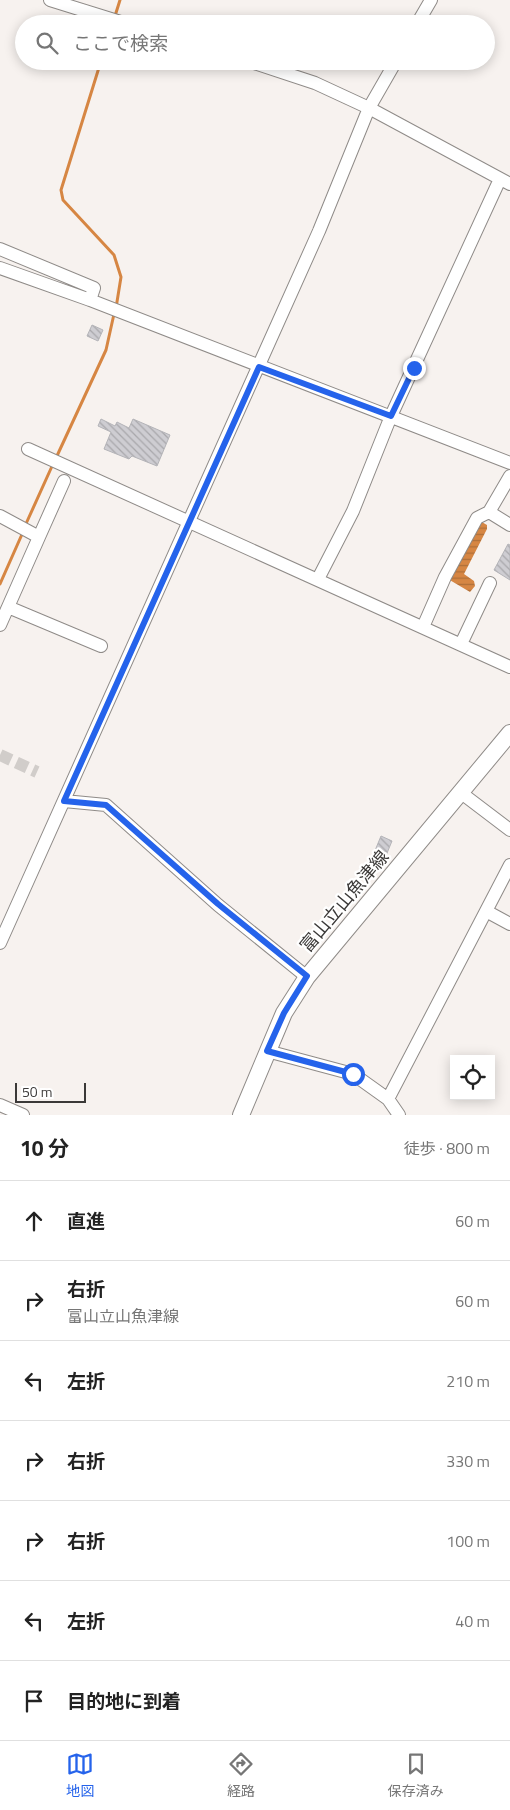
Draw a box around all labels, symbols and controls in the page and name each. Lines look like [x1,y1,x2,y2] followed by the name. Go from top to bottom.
[15,15,495,70] search box
[73,28,168,57] text: ここで検索
[33,29,61,57] icon: search
[403,357,426,380] route end
[293,844,395,958] street label: 富山立山魚津線
[450,1055,495,1100] map controls
[450,1055,495,1100] button: locate
[342,1063,365,1086] route start
[15,1080,86,1103] scale bar
[22,1081,52,1102] text: 50 m
[20,1132,69,1164] text: 10 分
[404,1136,490,1160] text: 徒歩 · 800 m
[67,1206,105,1235] text: 直進
[20,1207,48,1235] icon: ahead
[455,1209,490,1233] text: 60 m
[67,1274,105,1303] text: 右折
[20,1287,48,1315] icon: right
[455,1289,490,1313] text: 60 m
[67,1304,179,1328] text: 富山立山魚津線
[67,1366,105,1395] text: 左折
[20,1367,48,1395] icon: left
[446,1369,490,1393] text: 210 m
[67,1446,105,1475] text: 右折
[20,1447,48,1475] icon: right
[446,1449,490,1473] text: 330 m
[67,1526,105,1555] text: 右折
[20,1527,48,1555] icon: right
[446,1529,490,1553] text: 100 m
[67,1606,105,1635] text: 左折
[20,1607,48,1635] icon: left
[455,1609,490,1633] text: 40 m
[67,1686,181,1715] text: 目的地に到着
[20,1687,48,1715] icon: arrive
[66,1750,94,1801] tab: 地図
[227,1750,255,1801] tab: 経路
[388,1750,444,1801] tab: 保存済み

